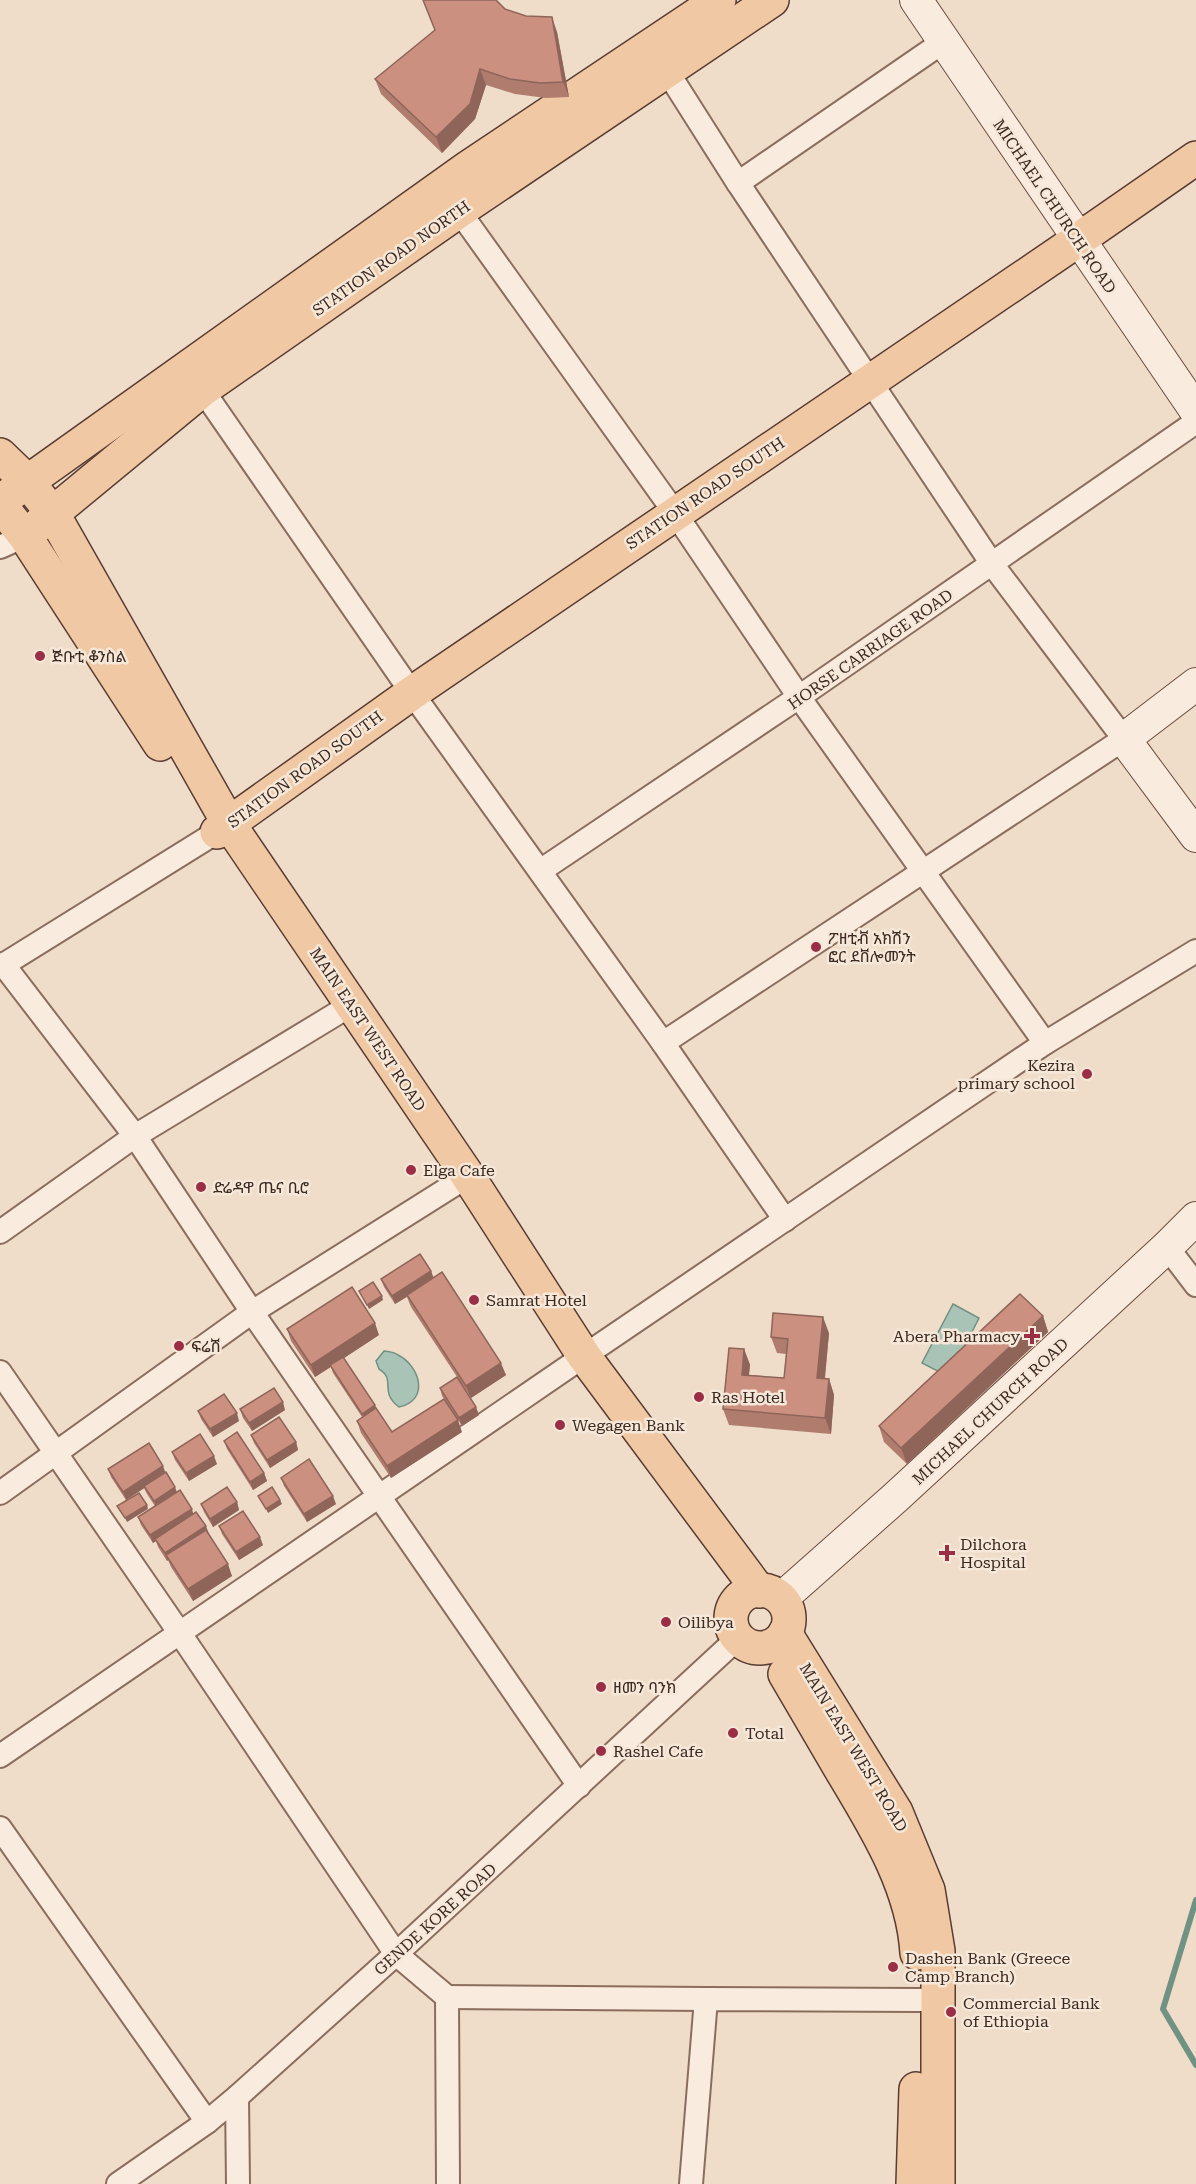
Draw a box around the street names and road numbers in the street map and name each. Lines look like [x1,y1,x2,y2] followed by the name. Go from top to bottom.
[989,116,1120,297] street label: MICHAEL CHURCH ROAD
[309,197,474,320] street label: STATION ROAD NORTH
[622,433,788,554] street label: STATION ROAD SOUTH
[784,585,956,714] street label: HORSE CARRIAGE ROAD
[224,707,387,832] street label: STATION ROAD SOUTH
[306,944,430,1115] street label: MAIN EAST WEST ROAD
[909,1334,1072,1489] street label: MICHAEL CHURCH ROAD
[796,1659,912,1835] street label: MAIN EAST WEST ROAD
[370,1859,500,1979] street label: GENDE KORE ROAD

